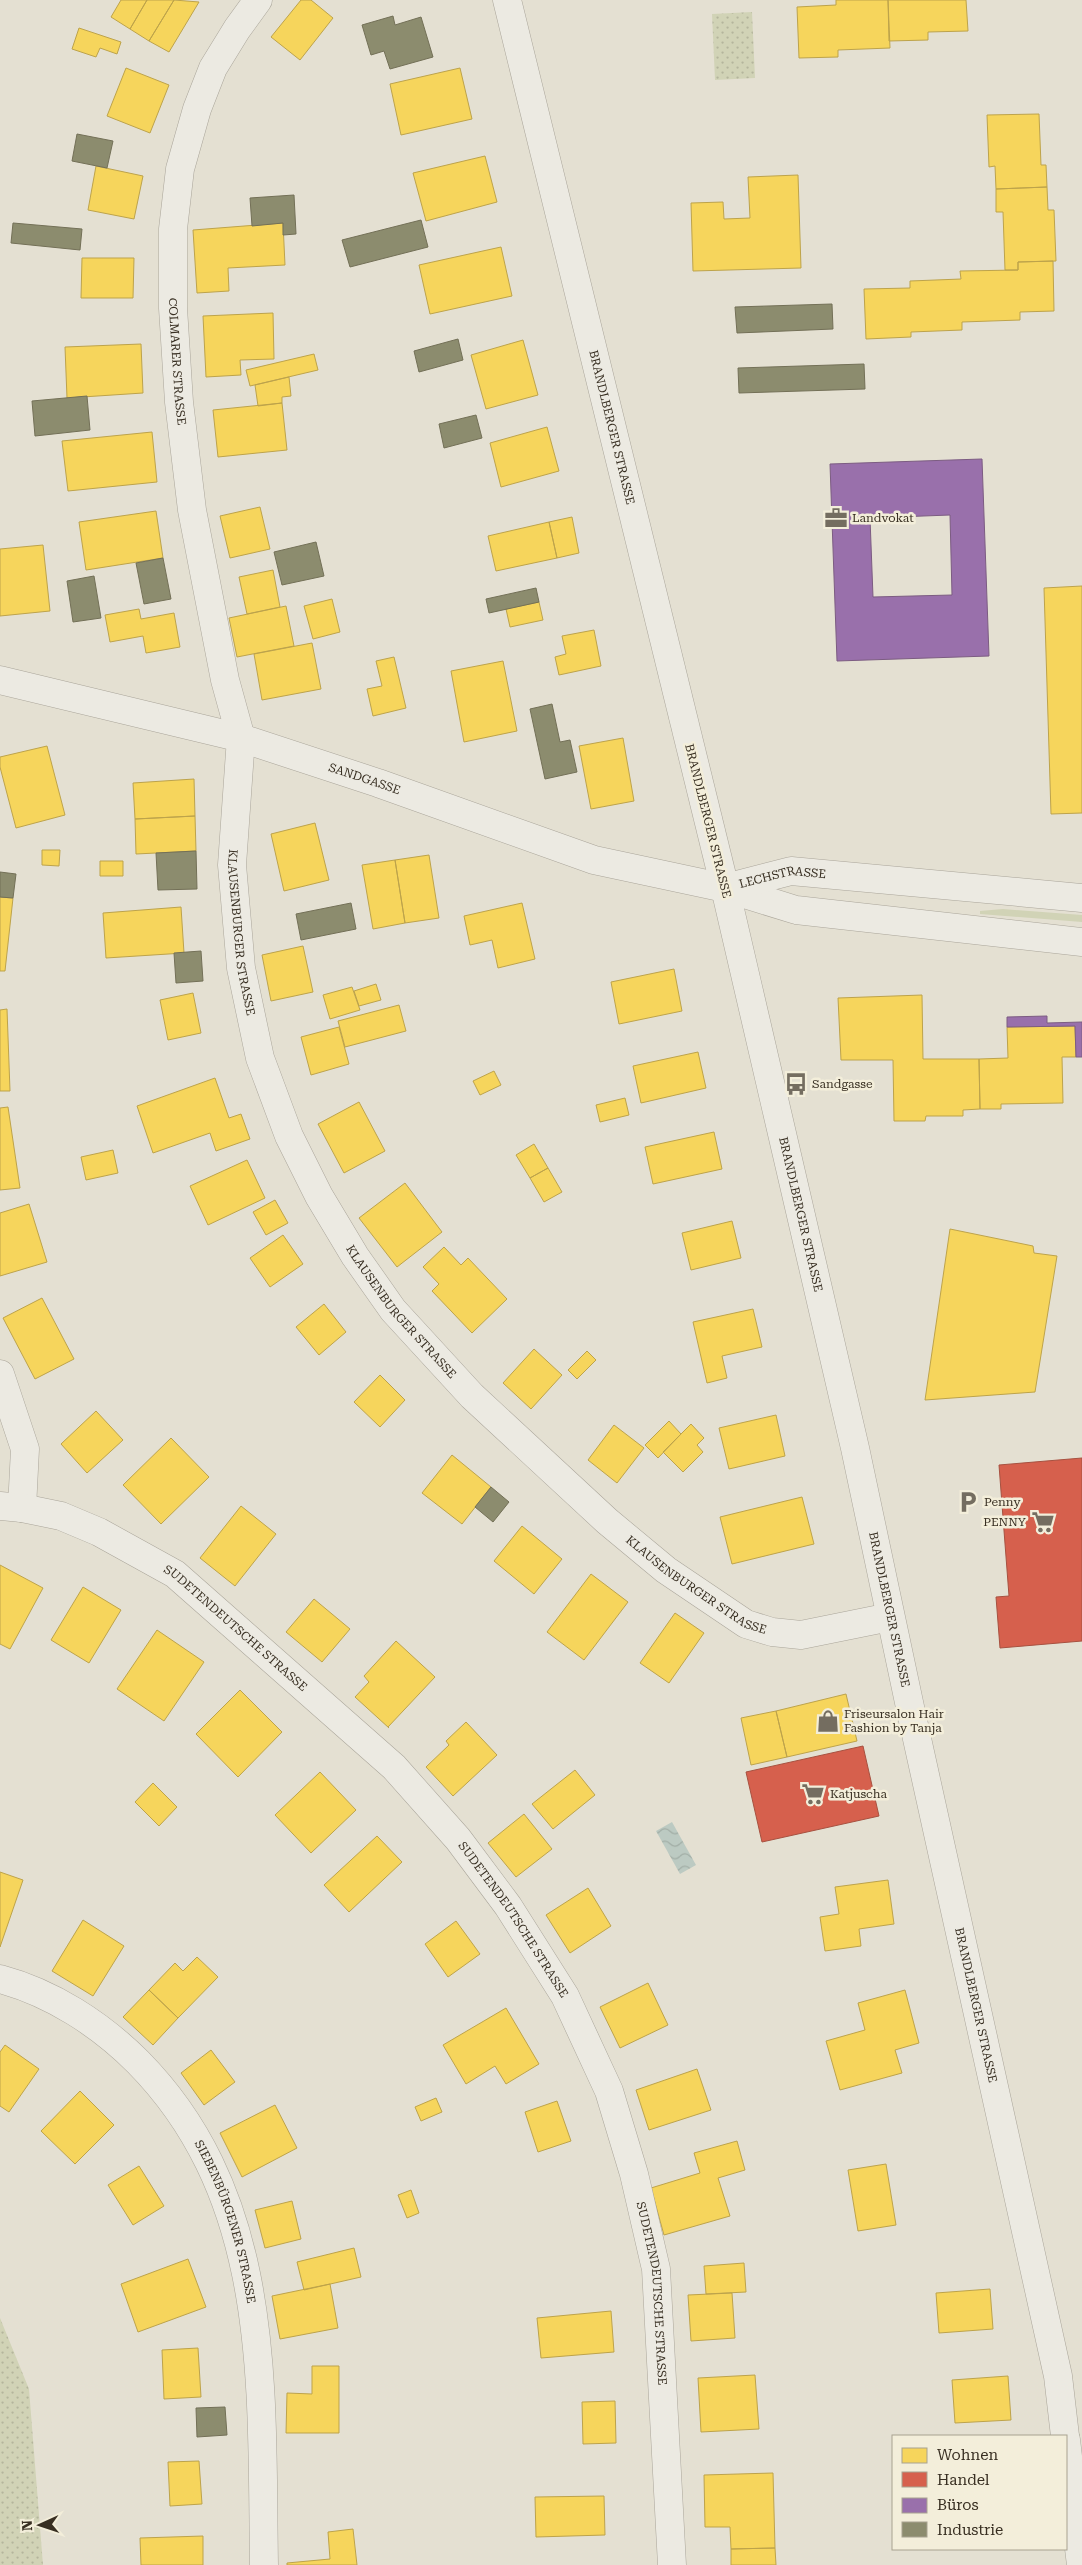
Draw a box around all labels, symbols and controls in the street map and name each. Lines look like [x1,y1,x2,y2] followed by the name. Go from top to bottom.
[166,298,189,426] street label: COLMARER STRASSE
[586,349,638,506] street label: BRANDLBERGER STRASSE
[823,505,849,531] office icon: Landvokat
[852,511,914,525] place label: Landvokat
[682,742,734,900] street label: BRANDLBERGER STRASSE
[327,760,402,797] street label: SANDGASSE
[225,849,258,1017] street label: KLAUSENBURGER STRASSE
[738,863,827,891] street label: LECHSTRASSE
[783,1071,809,1097] bus stop icon: Sandgasse
[812,1077,873,1091] place label: Sandgasse
[776,1136,825,1293] street label: BRANDLBERGER STRASSE
[343,1243,459,1381] street label: KLAUSENBURGER STRASSE
[955,1489,981,1515] parking icon: Penny
[984,1495,1021,1509] place label: Penny
[1030,1509,1056,1535] supermarket icon: PENNY
[983,1515,1027,1529] place label: PENNY
[866,1531,913,1688] street label: BRANDLBERGER STRASSE
[623,1533,768,1637] street label: KLAUSENBURGER STRASSE
[161,1562,310,1694] street label: SUDETENDEUTSCHE STRASSE
[844,1707,944,1735] place label: Friseursalon Hair Fashion by Tanja
[815,1708,841,1734] shop icon: Friseursalon Hair Fashion by Tanja
[800,1781,826,1807] supermarket icon: Katjuscha
[830,1787,888,1801] place label: Katjuscha
[455,1839,571,2000] street label: SUDETENDEUTSCHE STRASSE
[952,1926,1000,2084] street label: BRANDLBERGER STRASSE
[192,2138,258,2304] street label: SIEBENBÜRGENER STRASSE
[634,2200,669,2386] street label: SUDETENDEUTSCHE STRASSE
[892,2435,1067,2550] legend
[937,2446,998,2464] text: Wohnen
[937,2471,990,2489] text: Handel
[937,2496,979,2514] text: Büros
[15,2500,65,2550] north arrow
[19,2520,35,2531] text: N
[937,2521,1003,2539] text: Industrie

